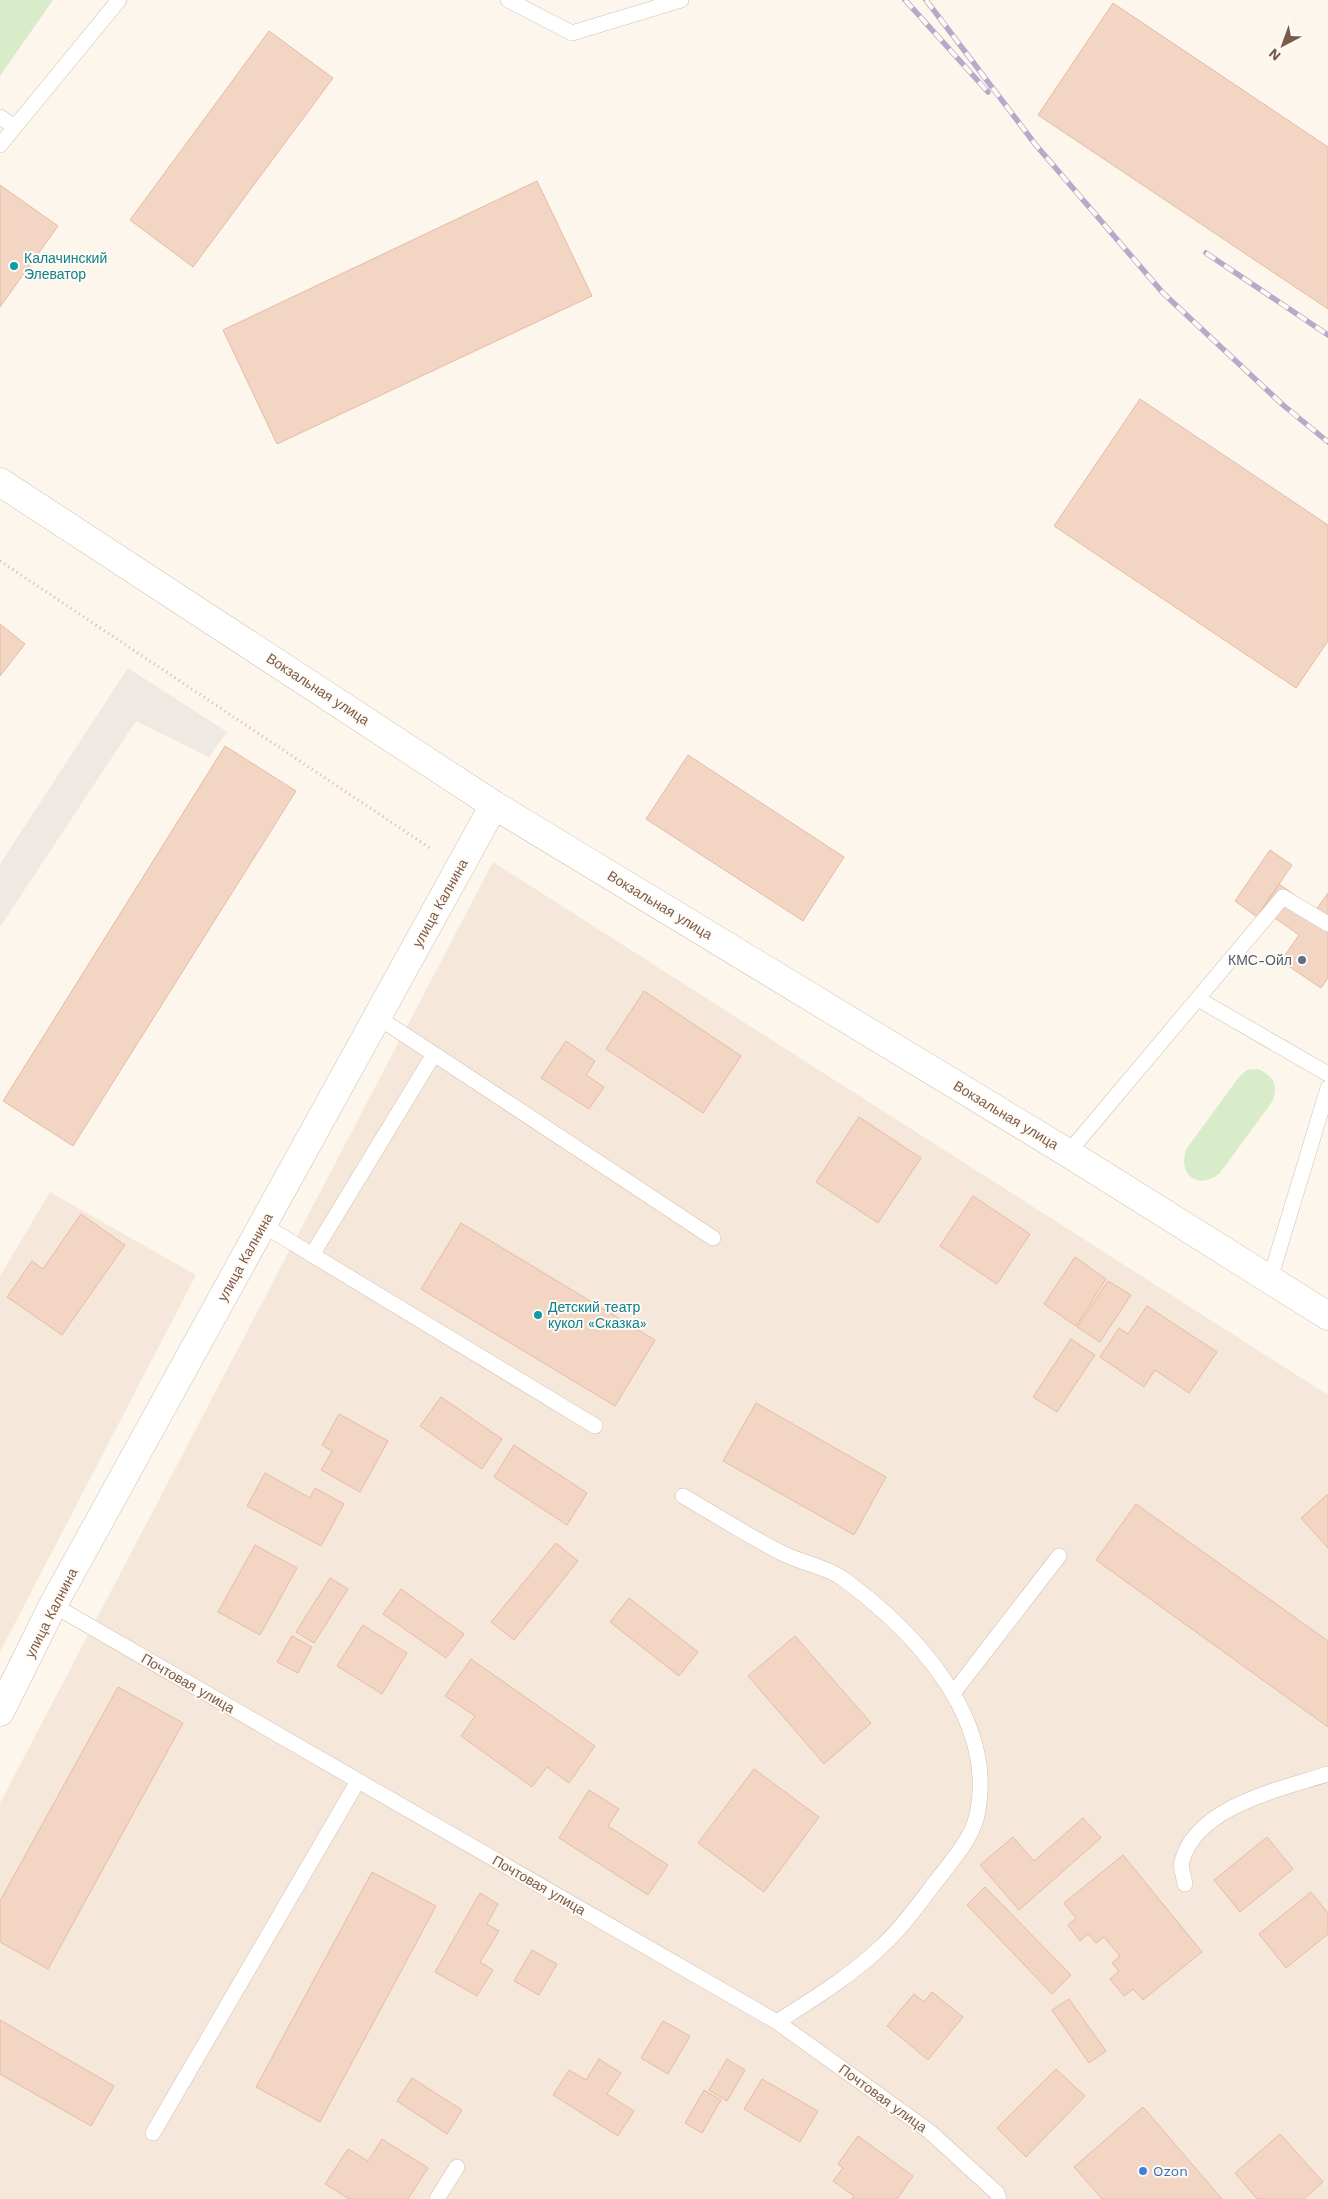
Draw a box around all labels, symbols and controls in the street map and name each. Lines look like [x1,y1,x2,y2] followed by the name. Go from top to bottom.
[1258,20,1308,70] north arrow
[1265,45,1284,64] text: N
[24,250,107,282] place label: Калачинский Элеватор
[8,260,20,272] marker: Калачинский Элеватор
[264,650,373,728] street label: Вокзальная улица
[409,856,471,950] street label: улица Калнина
[605,867,715,943] street label: Вокзальная улица
[1228,952,1292,968] place label: КМС-Ойл
[1296,954,1308,966] marker: КМС-Ойл
[951,1077,1061,1153] street label: Вокзальная улица
[214,1210,276,1304] street label: улица Калнина
[548,1299,647,1331] place label: Детский театр кукол «Сказка»
[532,1309,544,1321] marker: Детский театр кукол «Сказка»
[22,1565,81,1660] street label: улица Калнина
[139,1650,238,1716] street label: Почтовая улица
[490,1852,589,1918] street label: Почтовая улица
[836,2061,930,2135] street label: Почтовая улица
[1153,2163,1188,2179] place label: Ozon
[1137,2165,1149,2177] marker: Ozon

